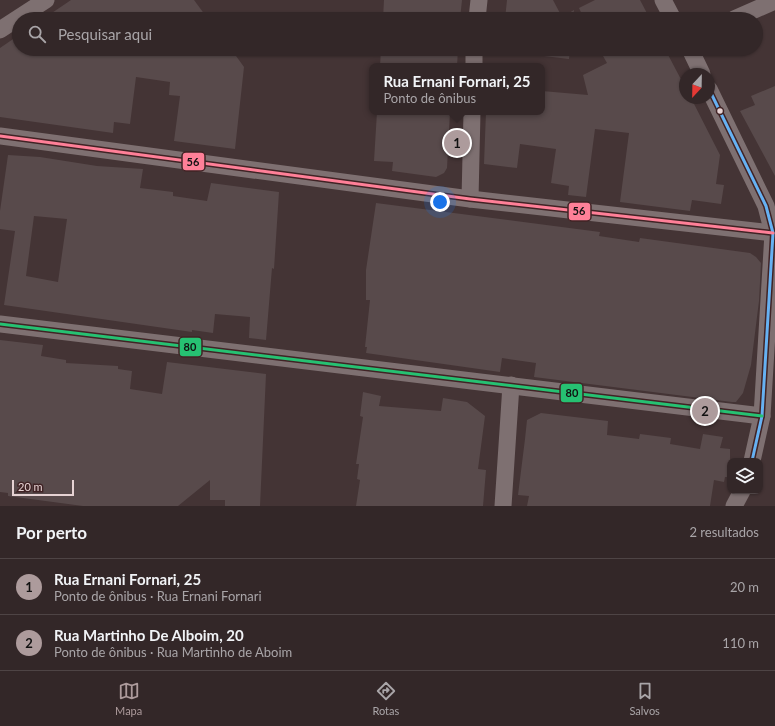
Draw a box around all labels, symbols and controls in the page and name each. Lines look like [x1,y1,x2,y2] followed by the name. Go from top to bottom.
[12,12,763,56] search box
[26,23,48,45] icon: search
[58,25,152,43] text: Pesquisar aqui
[369,63,545,115] popup
[679,68,715,104] north arrow
[383,72,531,90] text: Rua Ernani Fornari, 25
[383,90,476,106] text: Ponto de ônibus
[715,106,725,116] unlabelled marker
[444,128,470,158] pin: 1
[182,152,205,171] line badge: 56
[187,155,200,168] text: 56
[430,192,450,212] your location
[568,202,591,221] line badge: 56
[573,204,586,217] text: 56
[179,337,202,357] line badge: 80
[184,340,197,353] text: 80
[560,383,583,403] line badge: 80
[566,386,579,399] text: 80
[692,396,718,426] pin: 2
[727,458,763,494] map controls
[727,458,763,494] button: layers
[12,478,74,497] scale bar
[18,480,43,493] text: 20 m
[16,522,87,543] text: Por perto
[689,524,759,540] text: 2 resultados
[54,570,201,588] text: Rua Ernani Fornari, 25
[25,579,33,595] text: 1
[730,579,759,595] text: 20 m
[54,588,262,604] text: Ponto de ônibus · Rua Ernani Fornari
[54,626,244,644] text: Rua Martinho De Alboim, 20
[25,635,33,651] text: 2
[722,635,759,651] text: 110 m
[54,644,292,660] text: Ponto de ônibus · Rua Martinho de Aboim
[115,680,142,717] tab: Mapa
[372,680,399,717] tab: Rotas
[629,680,660,717] tab: Salvos

